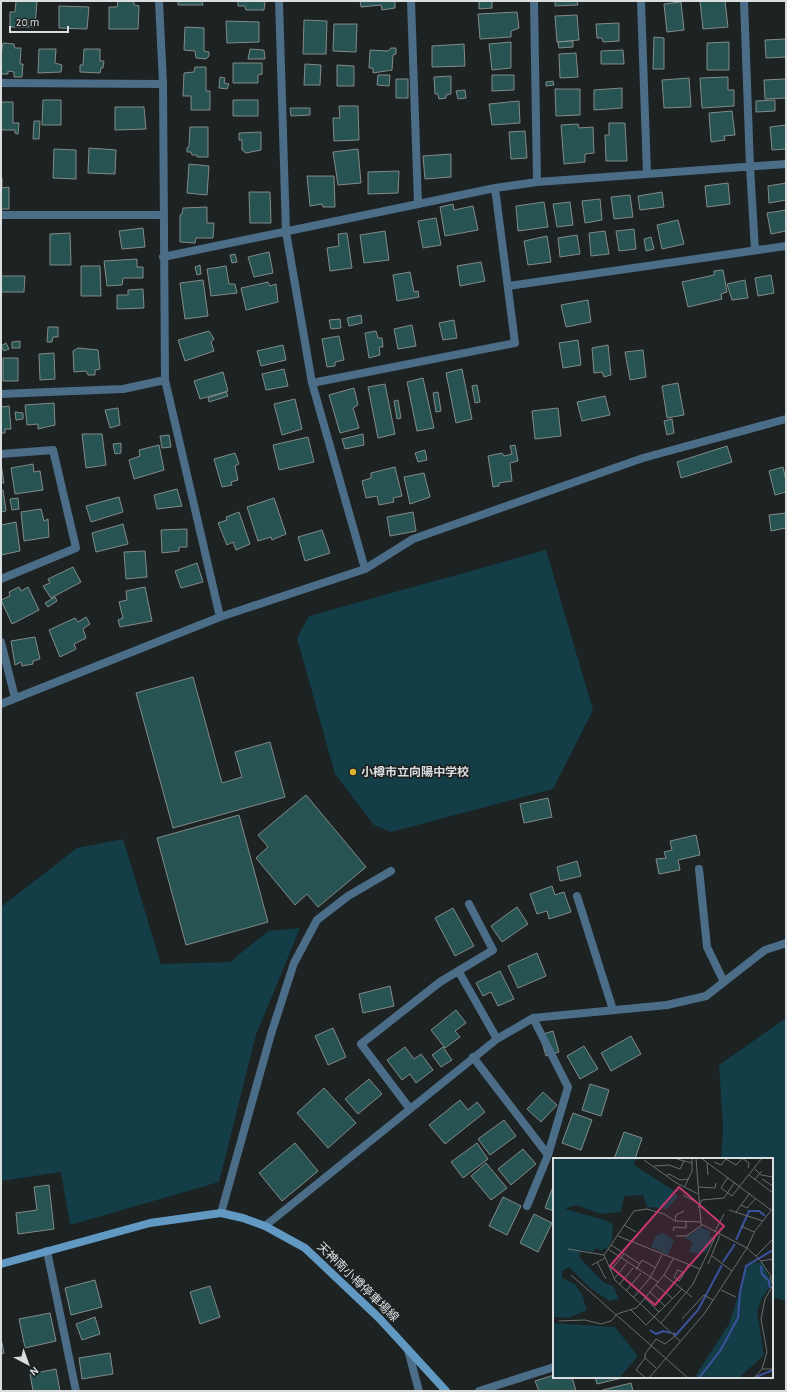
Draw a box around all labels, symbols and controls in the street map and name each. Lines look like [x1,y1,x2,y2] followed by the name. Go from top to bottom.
[10,8,68,34] scale bar
[16,16,39,28] text: 20 m
[361,765,469,778] place label: 小樽市立向陽中学校
[348,767,358,777] marker: 小樽市立向陽中学校
[553,1158,773,1378] inset map
[315,1239,402,1324] street label: 天神南小樽停車場線
[8,1344,48,1384] north arrow
[28,1365,41,1378] text: N

